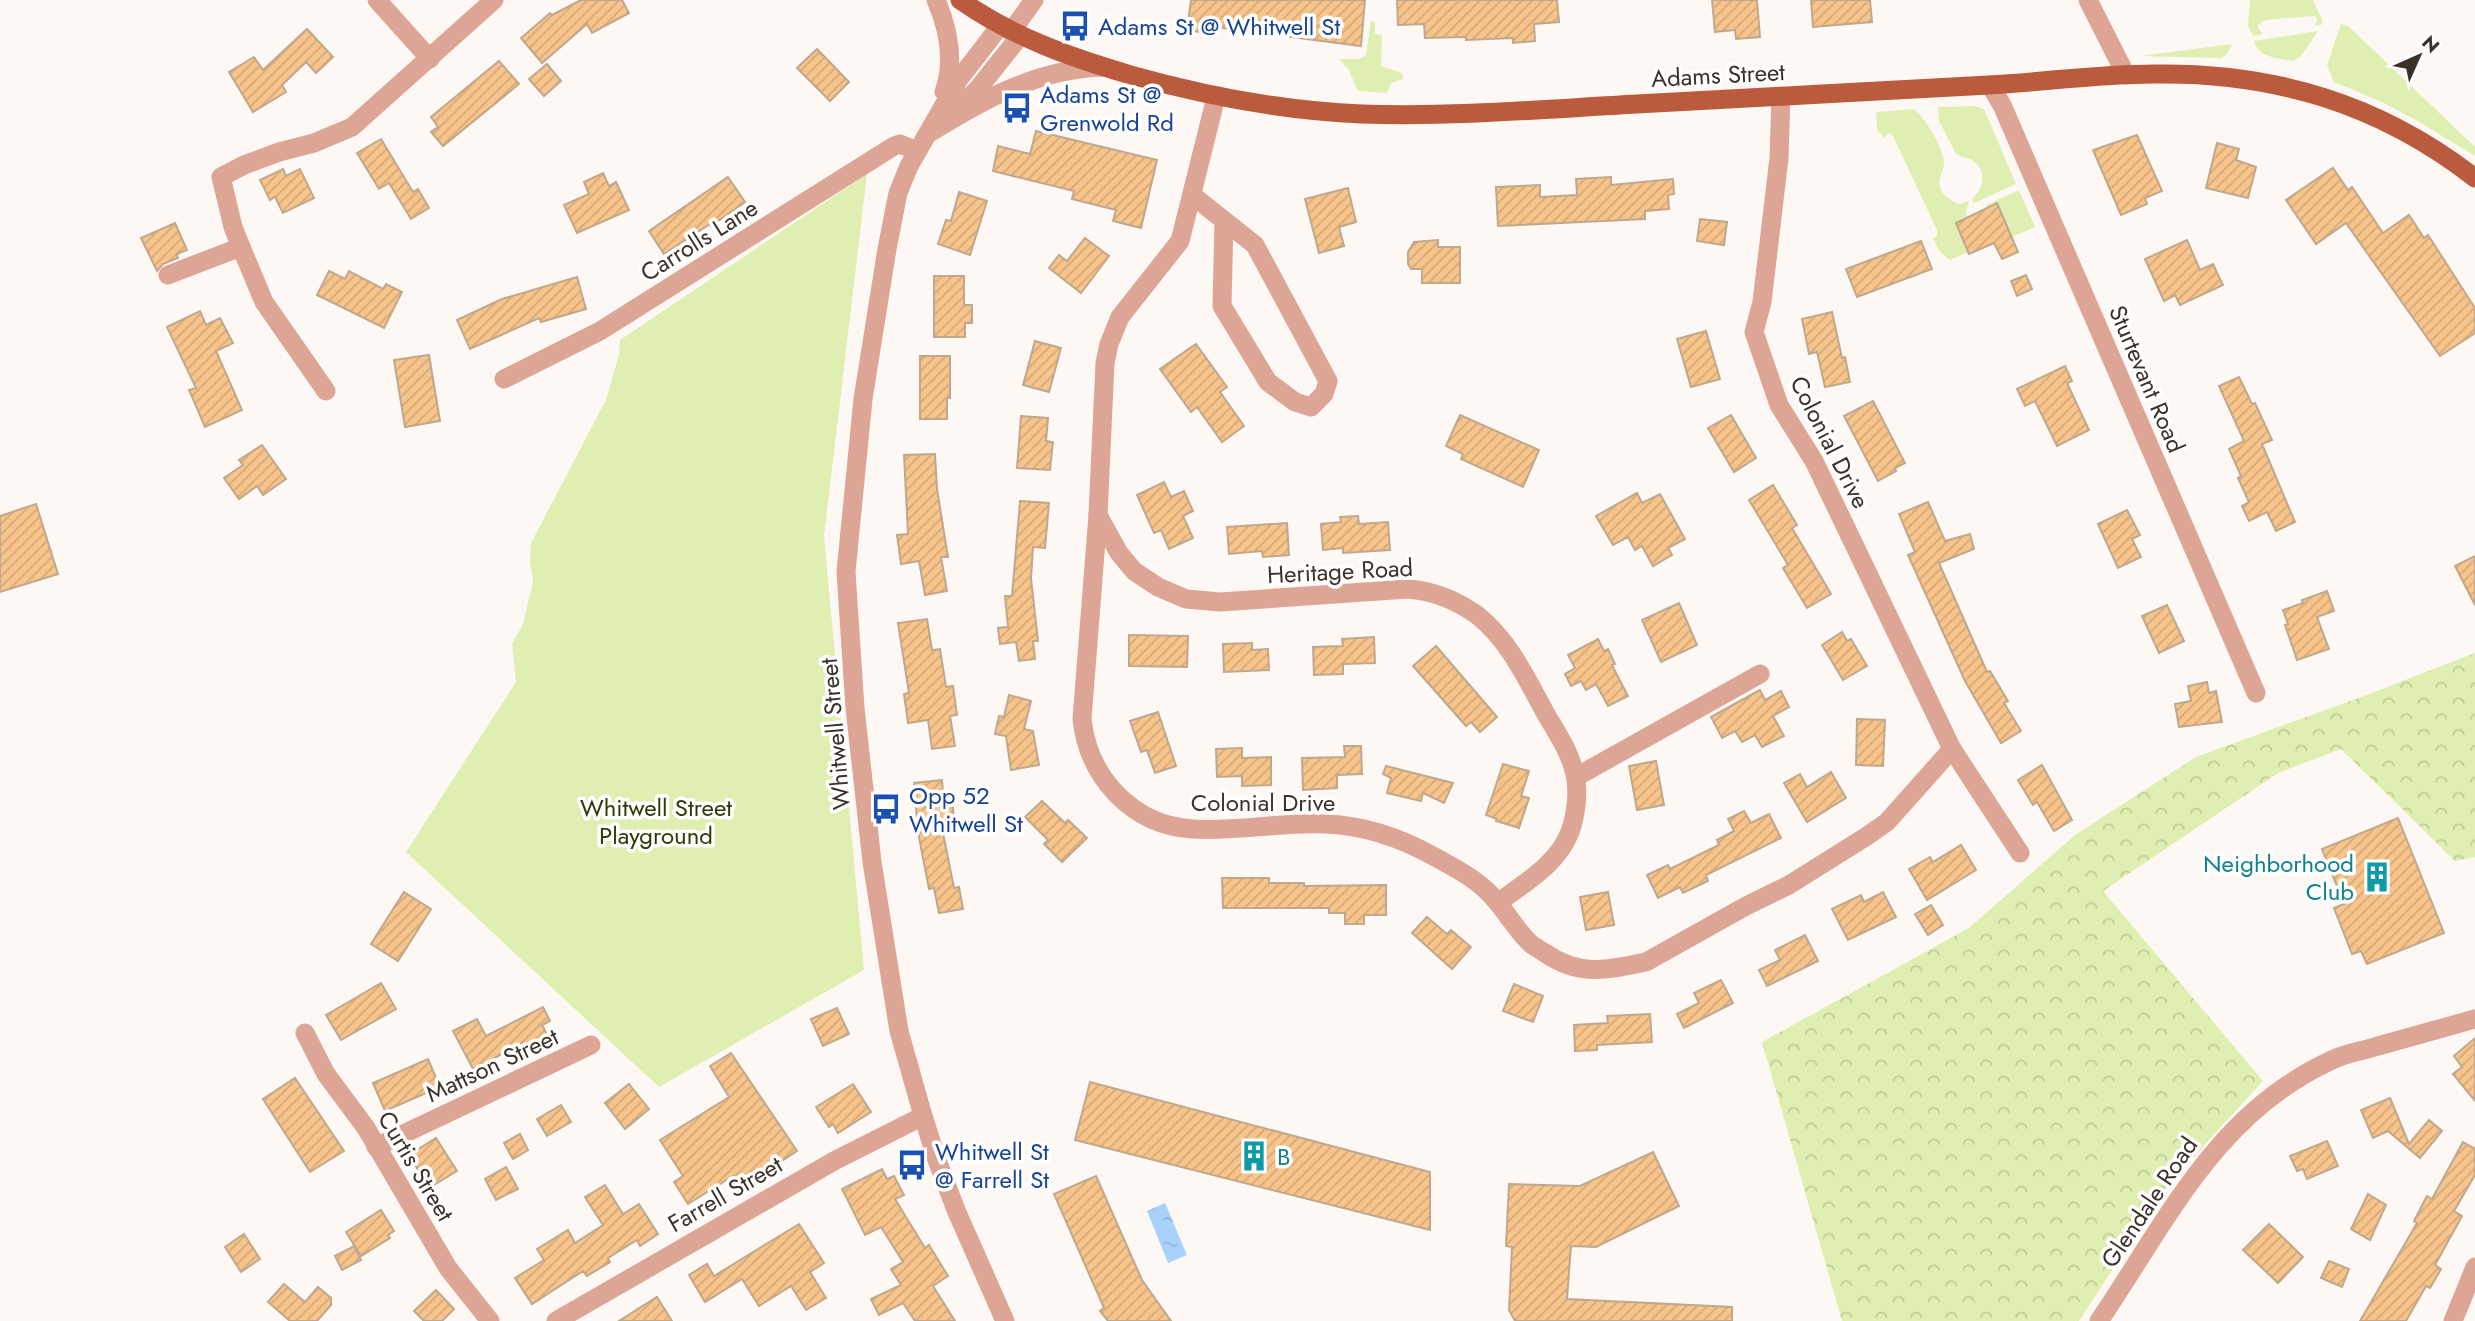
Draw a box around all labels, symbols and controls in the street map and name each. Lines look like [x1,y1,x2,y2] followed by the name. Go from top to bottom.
[1058,9,1092,43] bus stop icon: Adams St @ Whitwell St
[1098,9,1341,44] place label: Adams St @ Whitwell St
[2384,21,2454,91] north arrow
[2416,29,2446,59] text: N
[1650,54,1786,96] street label: Adams Street
[1040,77,1174,140] place label: Adams St @ Grenwold Rd
[1000,91,1034,125] bus stop icon: Adams St @ Grenwold Rd
[634,190,764,290] street label: Carrolls Lane
[2100,300,2194,458] street label: Sturtevant Road
[1782,370,1878,514] street label: Colonial Drive
[1266,550,1414,592] street label: Heritage Road
[811,656,859,811] street label: Whitwell Street
[909,778,1023,841] place label: Opp 52 Whitwell St
[1191,785,1335,820] street label: Colonial Drive
[580,790,732,853] park label: Whitwell Street Playground
[869,792,903,826] bus stop icon: Opp 52 Whitwell St
[2203,846,2354,909] place label: Neighborhood Club
[2360,860,2394,894] building icon: Neighborhood Club
[420,1019,564,1111] street label: Mattson Street
[369,1104,463,1228] street label: Curtis Street
[2092,1130,2206,1274] street label: Glendale Road
[935,1134,1049,1197] place label: Whitwell St @ Farrell St
[1237,1139,1271,1173] building icon: B
[1277,1139,1290,1174] place label: B
[661,1147,789,1241] street label: Farrell Street
[895,1148,929,1182] bus stop icon: Whitwell St @ Farrell St

